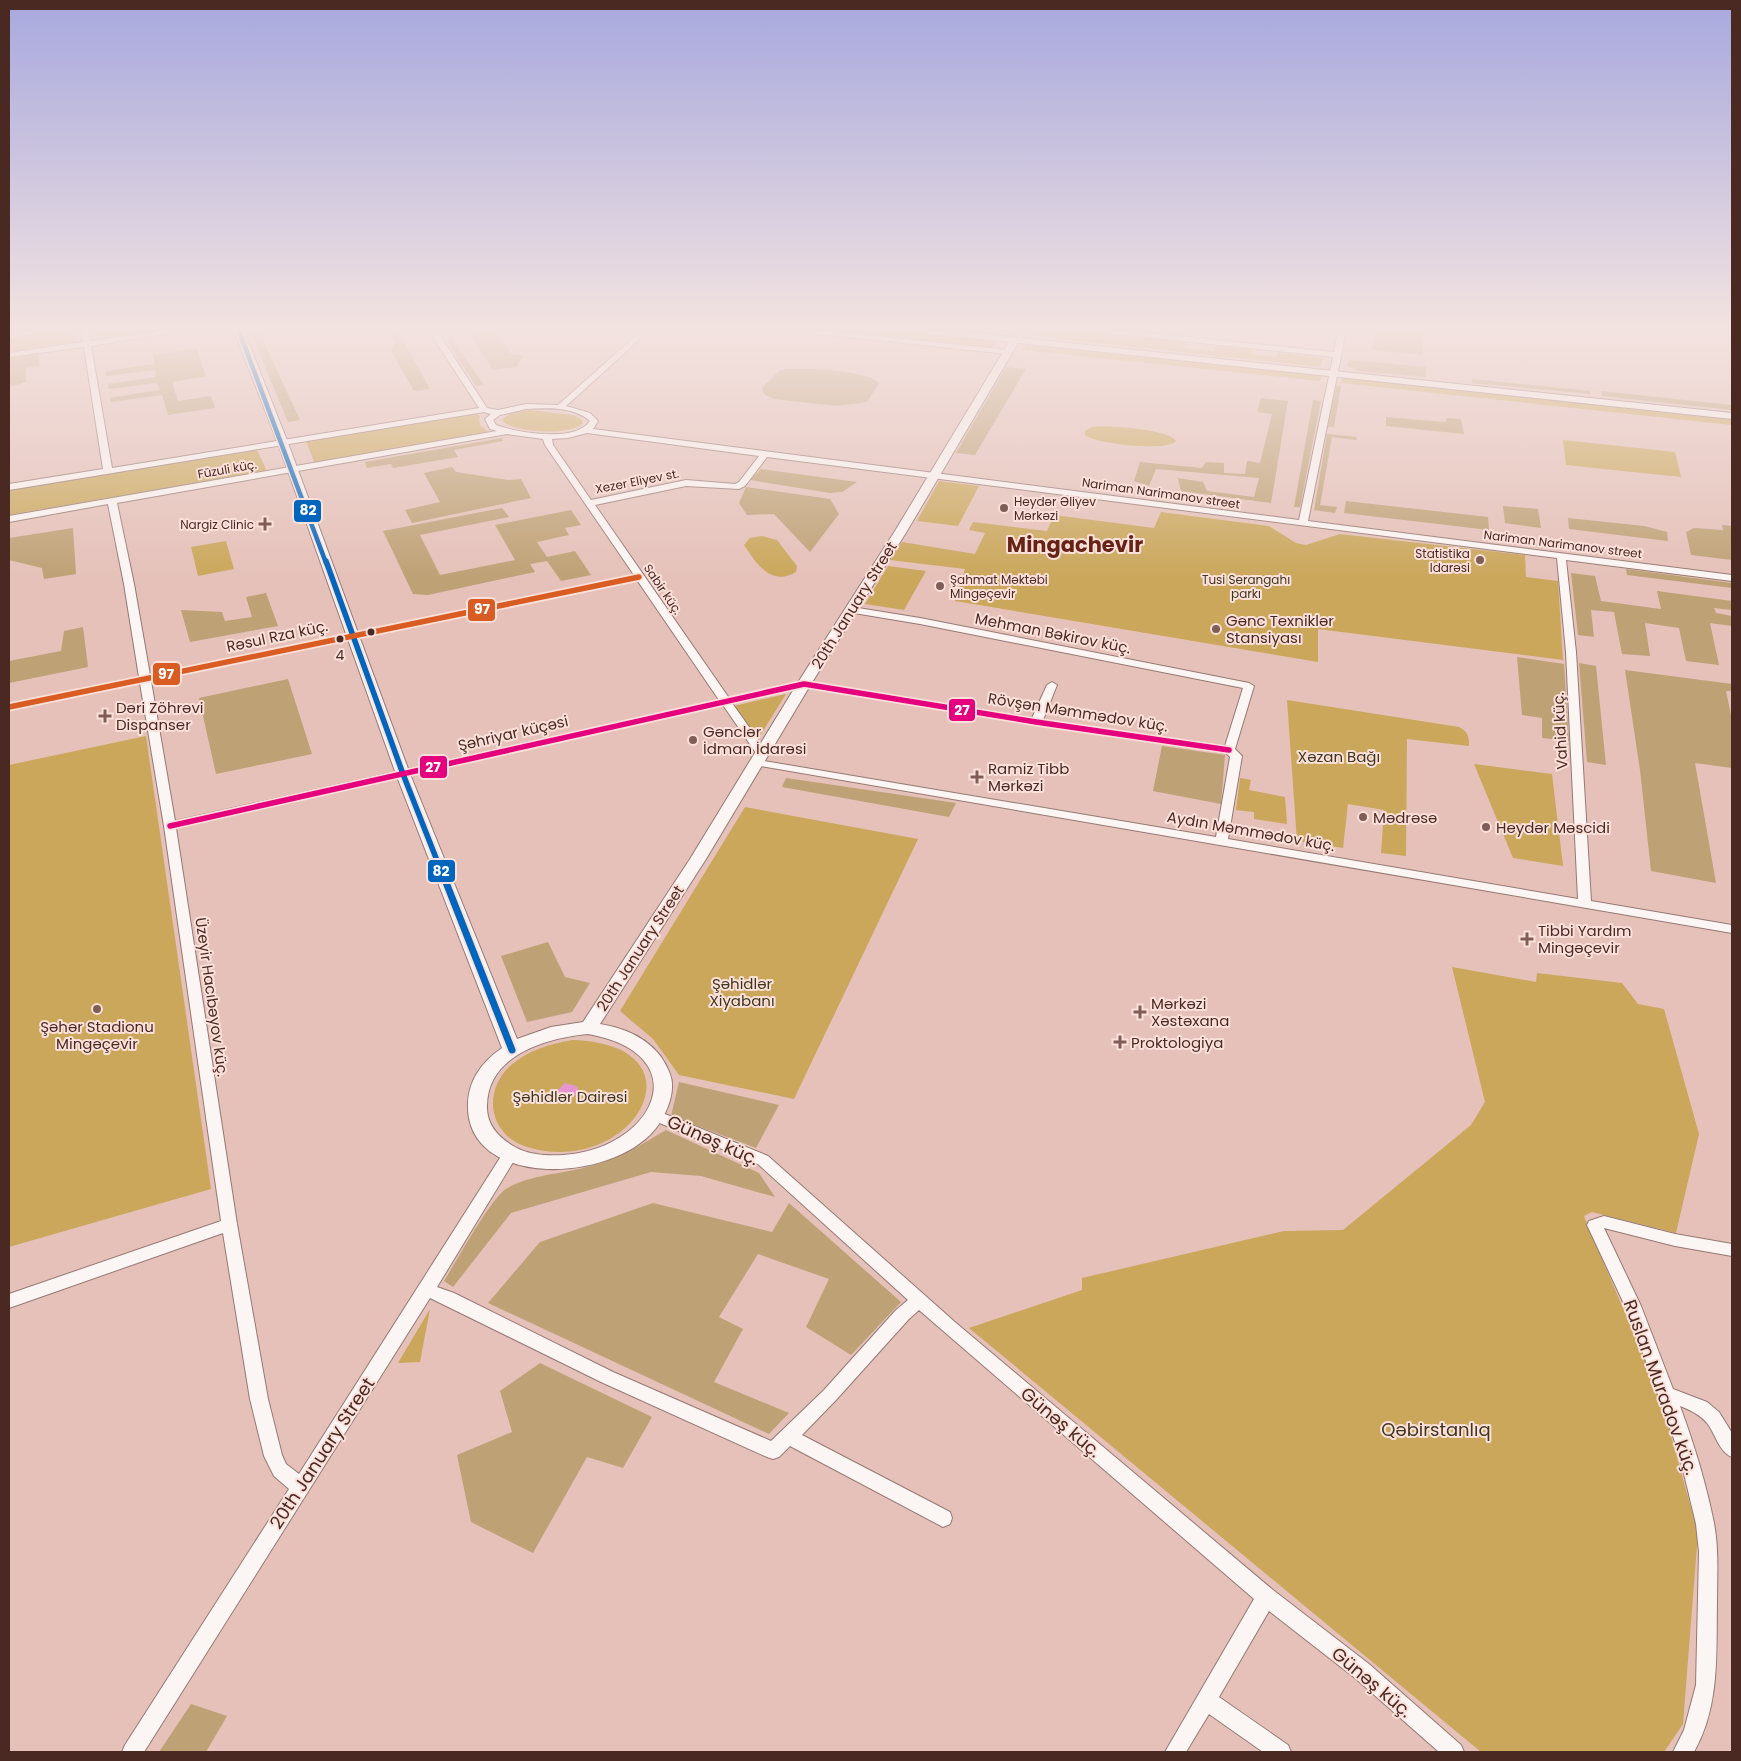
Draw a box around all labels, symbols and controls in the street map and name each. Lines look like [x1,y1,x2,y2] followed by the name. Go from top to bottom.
[196,455,258,483] street label: Füzuli küç.
[594,465,680,497] street label: Xezer Eliyev st.
[1081,473,1241,513] street label: Nariman Narimanov street
[1014,493,1096,524] place label: Heydər Əliyev Mərkəzi
[293,499,322,523] line badge: 82
[299,500,317,520] text: 82
[998,502,1010,514] marker: Heydər Əliyev Mərkəzi
[180,516,254,533] place label: Nargiz Clinic
[258,517,272,531] marker: Nargiz Clinic
[1483,526,1643,562] street label: Nariman Narimanov street
[1007,530,1143,559] district label: Mingachevir
[806,537,902,673] street label: 20th January Street
[1415,545,1470,576] place label: Statistika Idarəsi
[1474,554,1486,566] marker: Statistika Idarəsi
[640,560,686,618] street label: Sabir küç.
[950,571,1048,602] place label: Şahmat Məktəbi Mingəçevir
[1202,571,1290,602] park label: Tusi Serangahı parkı
[934,580,946,592] marker: Şahmat Məktəbi Mingəçevir
[467,598,496,622] line badge: 97
[474,599,491,619] text: 97
[973,608,1133,658] street label: Mehman Bəkirov küç.
[1226,610,1334,648] place label: Gənc Texniklər Stansiyası
[224,615,330,657] street label: Rəsul Rza küç.
[1210,623,1222,635] marker: Gənc Texniklər Stansiyası
[366,627,376,637] unlabelled marker
[335,634,345,644] marker: 4
[336,645,345,665] place label: 4
[152,662,181,686] line badge: 97
[158,664,175,684] text: 97
[986,687,1170,737] street label: Rövşən Məmmədov küç.
[1547,692,1573,770] street label: Vahid küç.
[116,697,204,735] place label: Dəri Zöhrəvi Dispanser
[948,698,976,722] line badge: 27
[954,700,970,720] text: 27
[98,709,112,723] marker: Dəri Zöhrəvi Dispanser
[456,710,570,756] street label: Şəhriyar küçəsi
[703,721,806,759] place label: Gənclər İdman İdarəsi
[687,734,699,746] marker: Gənclər İdman İdarəsi
[1298,746,1380,767] park label: Xəzan Bağı
[419,755,448,779] line badge: 27
[425,757,441,777] text: 27
[988,758,1069,796] place label: Ramiz Tibb Mərkəzi
[970,770,984,784] marker: Ramiz Tibb Mərkəzi
[1165,806,1337,856] street label: Aydın Məmmədov küç.
[1373,807,1437,828] place label: Mədrəsə
[1357,811,1369,823] marker: Mədrəsə
[1496,817,1610,838] place label: Heydər Məscidi
[1480,821,1492,833] marker: Heydər Məscidi
[427,859,456,883] line badge: 82
[432,861,450,881] text: 82
[591,881,689,1015] street label: 20th January Street
[190,916,234,1078] street label: Üzeyir Hacıbəyov küç.
[1538,920,1632,958] place label: Tibbi Yardım Mingəçevir
[1520,932,1534,946] marker: Tibbi Yardım Mingəçevir
[709,973,775,1011] park label: Şəhidlər Xiyabanı
[1151,993,1229,1031] place label: Mərkəzi Xəstəxana
[91,1003,103,1015] marker: Şəhər Stadionu Mingəçevir
[1133,1005,1147,1019] marker: Mərkəzi Xəstəxana
[40,1016,154,1054] place label: Şəhər Stadionu Mingəçevir
[1131,1032,1223,1053] place label: Proktologiya
[1113,1035,1127,1049] marker: Proktologiya
[513,1086,627,1107] park label: Şəhidlər Dairəsi
[663,1109,763,1171] street label: Günəş küç.
[1618,1296,1704,1478] street label: Ruslan Muradov küç.
[264,1372,380,1534] street label: 20th January Street
[1015,1381,1107,1463] street label: Günəş küç.
[1381,1417,1491,1442] park label: Qəbirstanlıq
[1326,1641,1418,1723] street label: Günəş küç.

